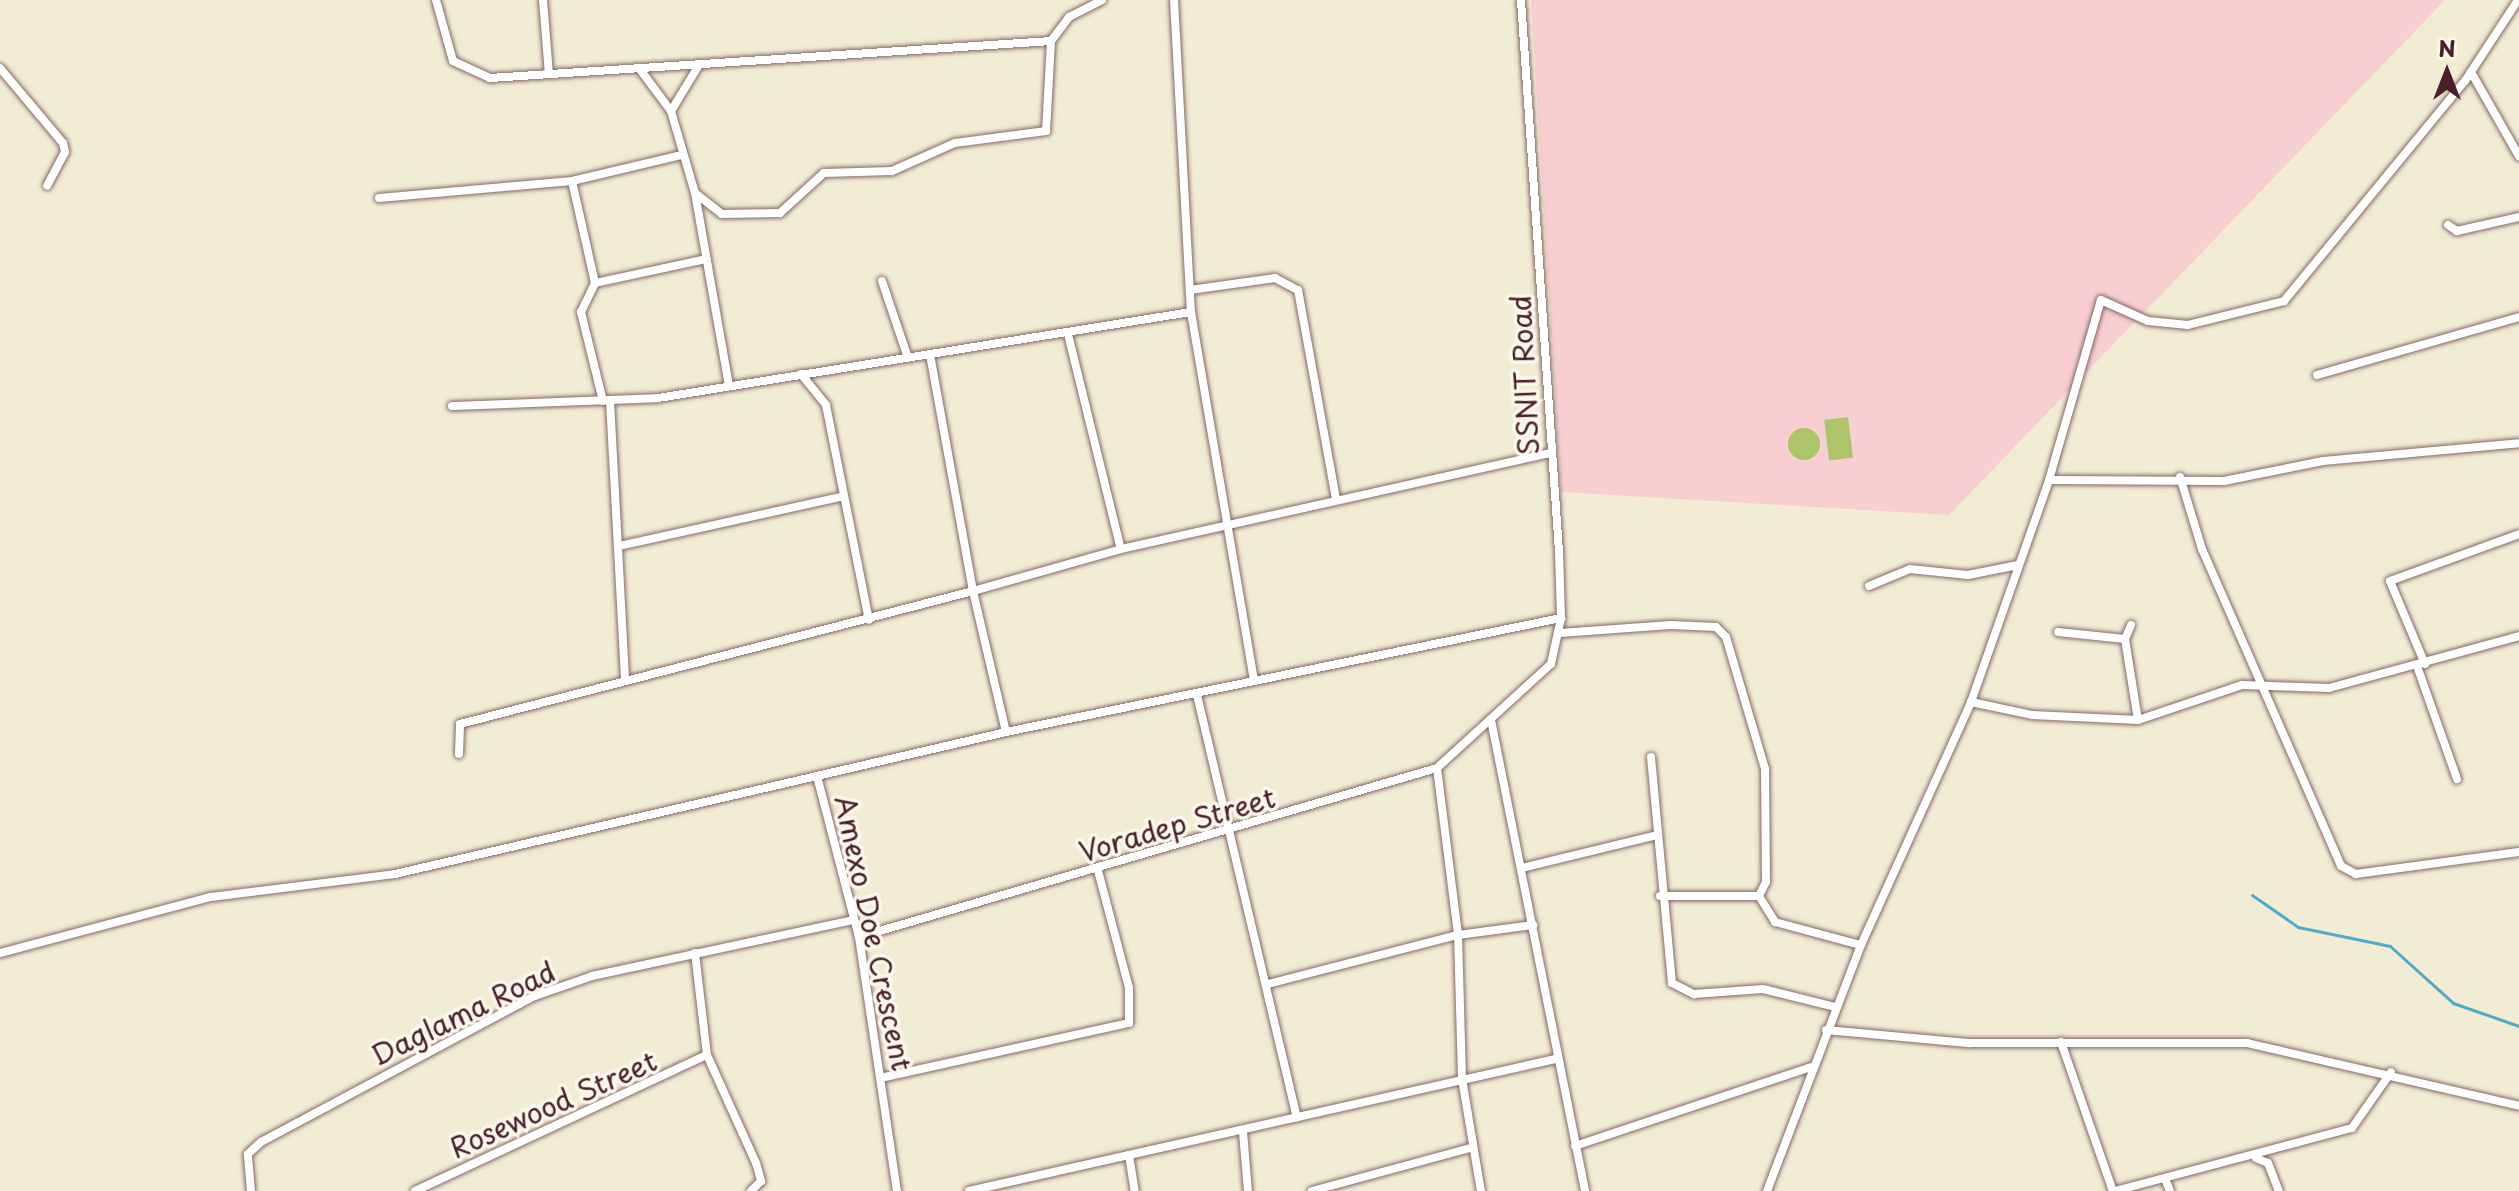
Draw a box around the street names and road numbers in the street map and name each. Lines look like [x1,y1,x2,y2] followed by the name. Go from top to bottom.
[1503,294,1545,456] street label: SSNIT Road
[1075,780,1279,868] street label: Voradep Street
[828,792,920,1074] street label: Amexo Doe Crescent
[365,954,561,1072] street label: Daglama Road
[444,1043,662,1165] street label: Rosewood Street

